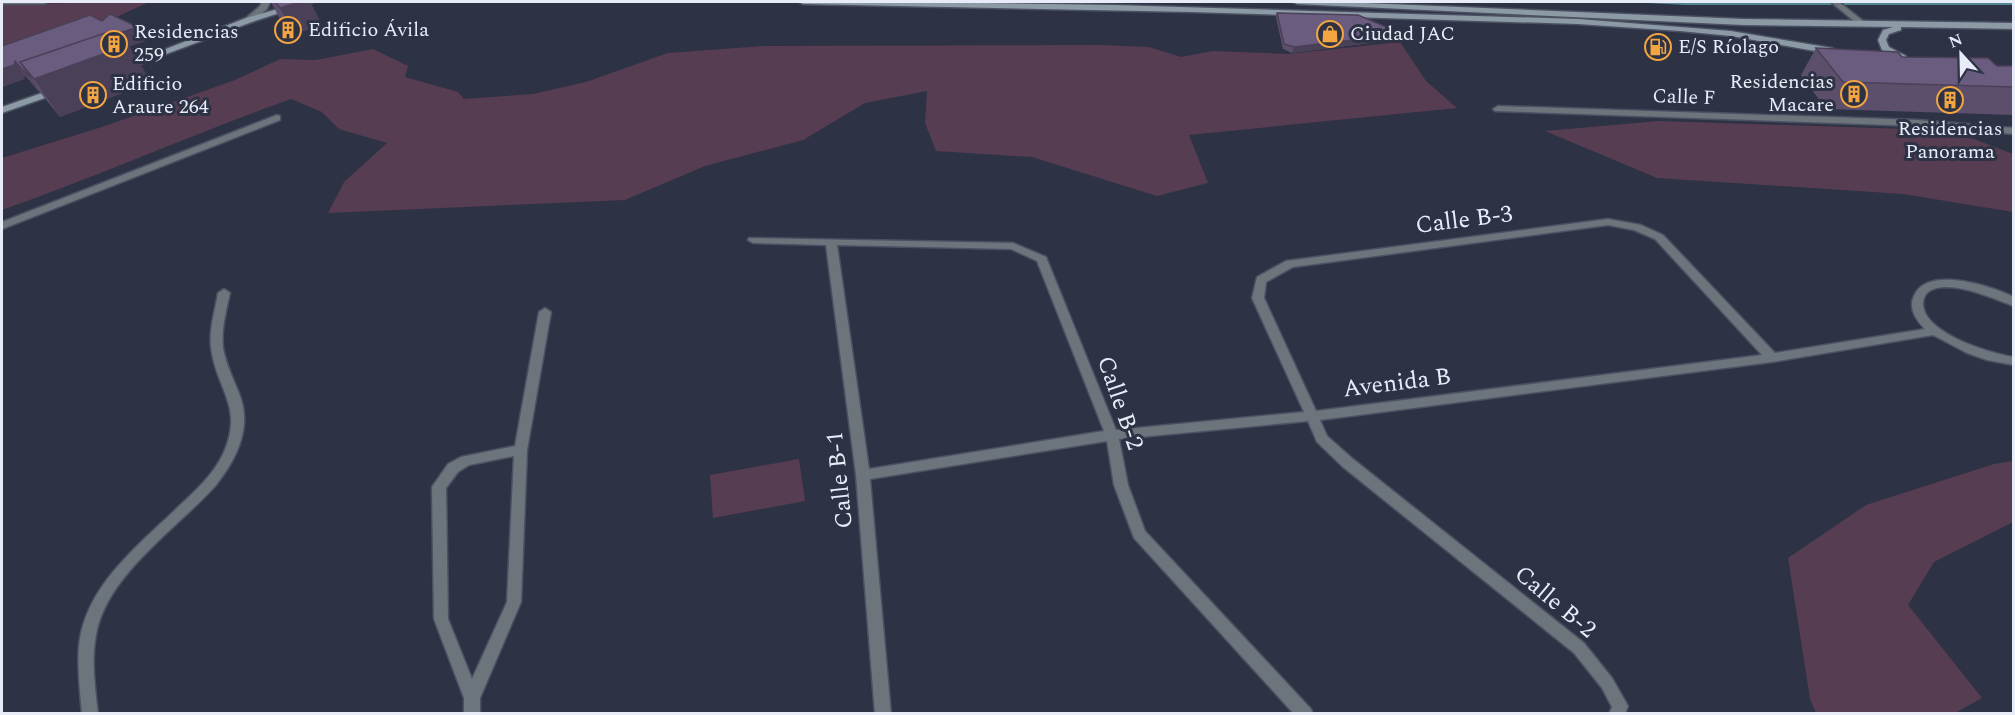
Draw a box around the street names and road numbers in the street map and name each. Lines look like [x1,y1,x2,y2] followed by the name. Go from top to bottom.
[1652,81,1716,113] street label: Calle F
[1413,196,1515,244] street label: Calle B-3
[1087,351,1153,455] street label: Calle B-2
[1341,359,1453,407] street label: Avenida B
[817,430,863,530] street label: Calle B-1
[1506,557,1604,647] street label: Calle B-2

